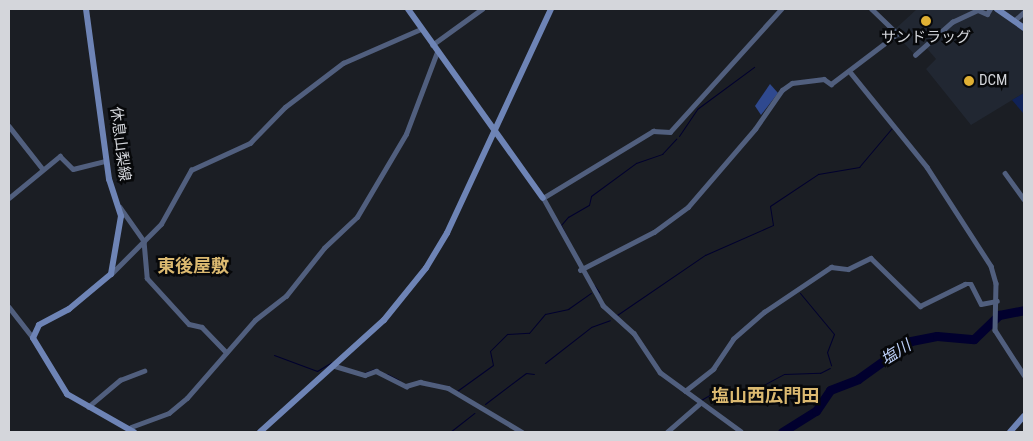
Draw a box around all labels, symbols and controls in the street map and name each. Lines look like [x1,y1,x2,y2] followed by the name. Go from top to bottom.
[920,15,932,27] marker: サンドラッグ
[881,29,971,47] place label: サンドラッグ
[979,72,1007,90] place label: DCM
[963,75,975,87] marker: DCM
[106,106,134,182] street label: 休息山梨線
[157,255,229,277] district label: 東後屋敷
[877,336,915,370] water label: 塩川
[711,385,819,407] district label: 塩山西広門田

